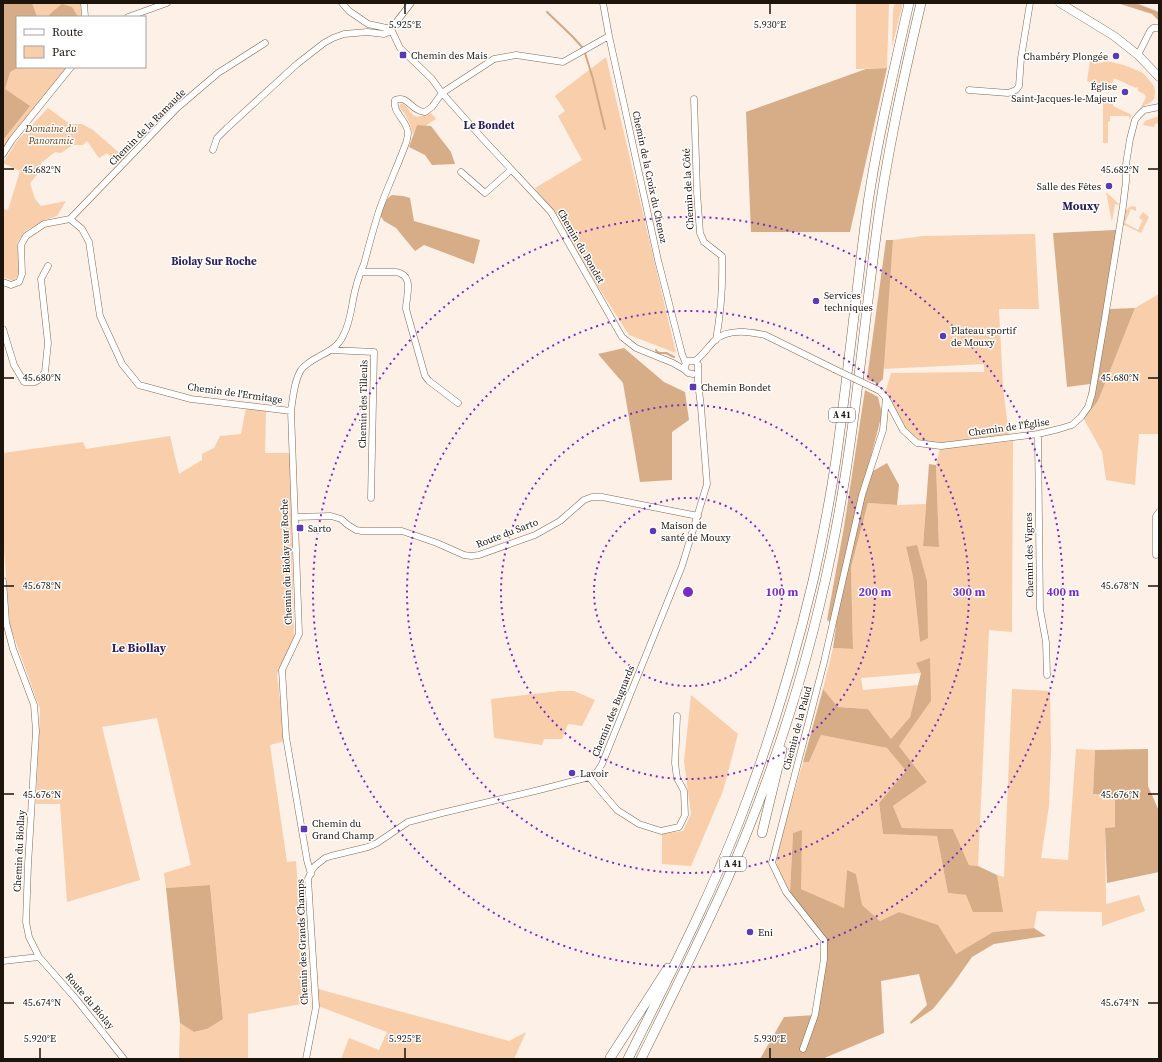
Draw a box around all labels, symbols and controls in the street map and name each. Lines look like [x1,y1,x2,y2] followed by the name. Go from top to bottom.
[16,16,146,68] legend
[389,18,421,31] text: 5.925°E
[754,18,786,31] text: 5.930°E
[52,24,83,40] text: Route
[52,44,76,60] text: Parc
[411,49,487,62] place label: Chemin des Mais
[398,50,408,60] marker: Chemin des Mais
[1023,50,1108,63] place label: Chambéry Plongée
[1111,51,1121,61] marker: Chambéry Plongée
[1011,80,1118,105] place label: Église Saint-Jacques-le-Majeur
[106,86,188,168] street label: Chemin de la Ramaude
[1120,87,1130,97] marker: Église Saint-Jacques-le-Majeur
[630,110,670,245] street label: Chemin de la Croix du Chenoz
[464,118,516,133] district label: Le Bondet
[24,122,77,147] park label: Domaine du Panoramic
[679,148,697,230] street label: Chemin de la Côté
[23,163,61,176] text: 45.682°N
[1101,163,1139,176] text: 45.682°N
[1037,180,1101,193] place label: Salle des Fêtes
[1104,181,1114,191] marker: Salle des Fêtes
[1062,198,1100,214] district label: Mouxy
[555,207,608,286] street label: Chemin du Bondet
[171,254,257,269] district label: Biolay Sur Roche
[824,289,873,314] place label: Services techniques
[811,296,821,306] marker: Services techniques
[951,324,1018,349] place label: Plateau sportif de Mouxy
[938,331,948,341] marker: Plateau sportif de Mouxy
[356,360,370,448] street label: Chemin des Tilleuls
[23,371,61,384] text: 45.680°N
[1101,371,1139,384] text: 45.680°N
[186,380,284,406] street label: Chemin de l'Ermitage
[701,381,771,394] place label: Chemin Bondet
[688,382,698,392] marker: Chemin Bondet
[829,408,855,422] road number: A 41
[968,415,1050,439] street label: Chemin de l'Église
[277,499,295,625] street label: Chemin du Biolay sur Roche
[1022,512,1036,598] street label: Chemin des Vignes
[474,515,540,551] street label: Route du Sarto
[661,519,731,544] place label: Maison de santé de Mouxy
[308,522,332,535] place label: Sarto
[295,523,305,533] marker: Sarto
[648,526,658,536] marker: Maison de santé de Mouxy
[23,579,61,592] text: 45.678°N
[1101,579,1139,592] text: 45.678°N
[766,584,799,600] text: 100 m
[859,584,892,600] text: 200 m
[953,584,986,600] text: 300 m
[1047,584,1080,600] text: 400 m
[681,585,695,599] centre of rings
[112,640,167,656] district label: Le Biollay
[589,663,637,759] street label: Chemin des Bugnards
[780,684,815,771] street label: Chemin de la Palud
[580,767,609,780] place label: Lavoir
[567,768,577,778] marker: Lavoir
[23,788,61,801] text: 45.676°N
[1101,788,1139,801] text: 45.676°N
[10,809,28,892] street label: Chemin du Biollay
[312,817,374,842] place label: Chemin du Grand Champ
[299,824,309,834] marker: Chemin du Grand Champ
[720,857,746,871] road number: A 41
[293,879,311,1005] street label: Chemin des Grands Champs
[758,926,773,939] place label: Eni
[745,927,755,937] marker: Eni
[63,970,118,1033] street label: Route du Biolay
[23,996,61,1009] text: 45.674°N
[1101,996,1139,1009] text: 45.674°N
[24,1032,56,1045] text: 5.920°E
[389,1032,421,1045] text: 5.925°E
[754,1032,786,1045] text: 5.930°E

